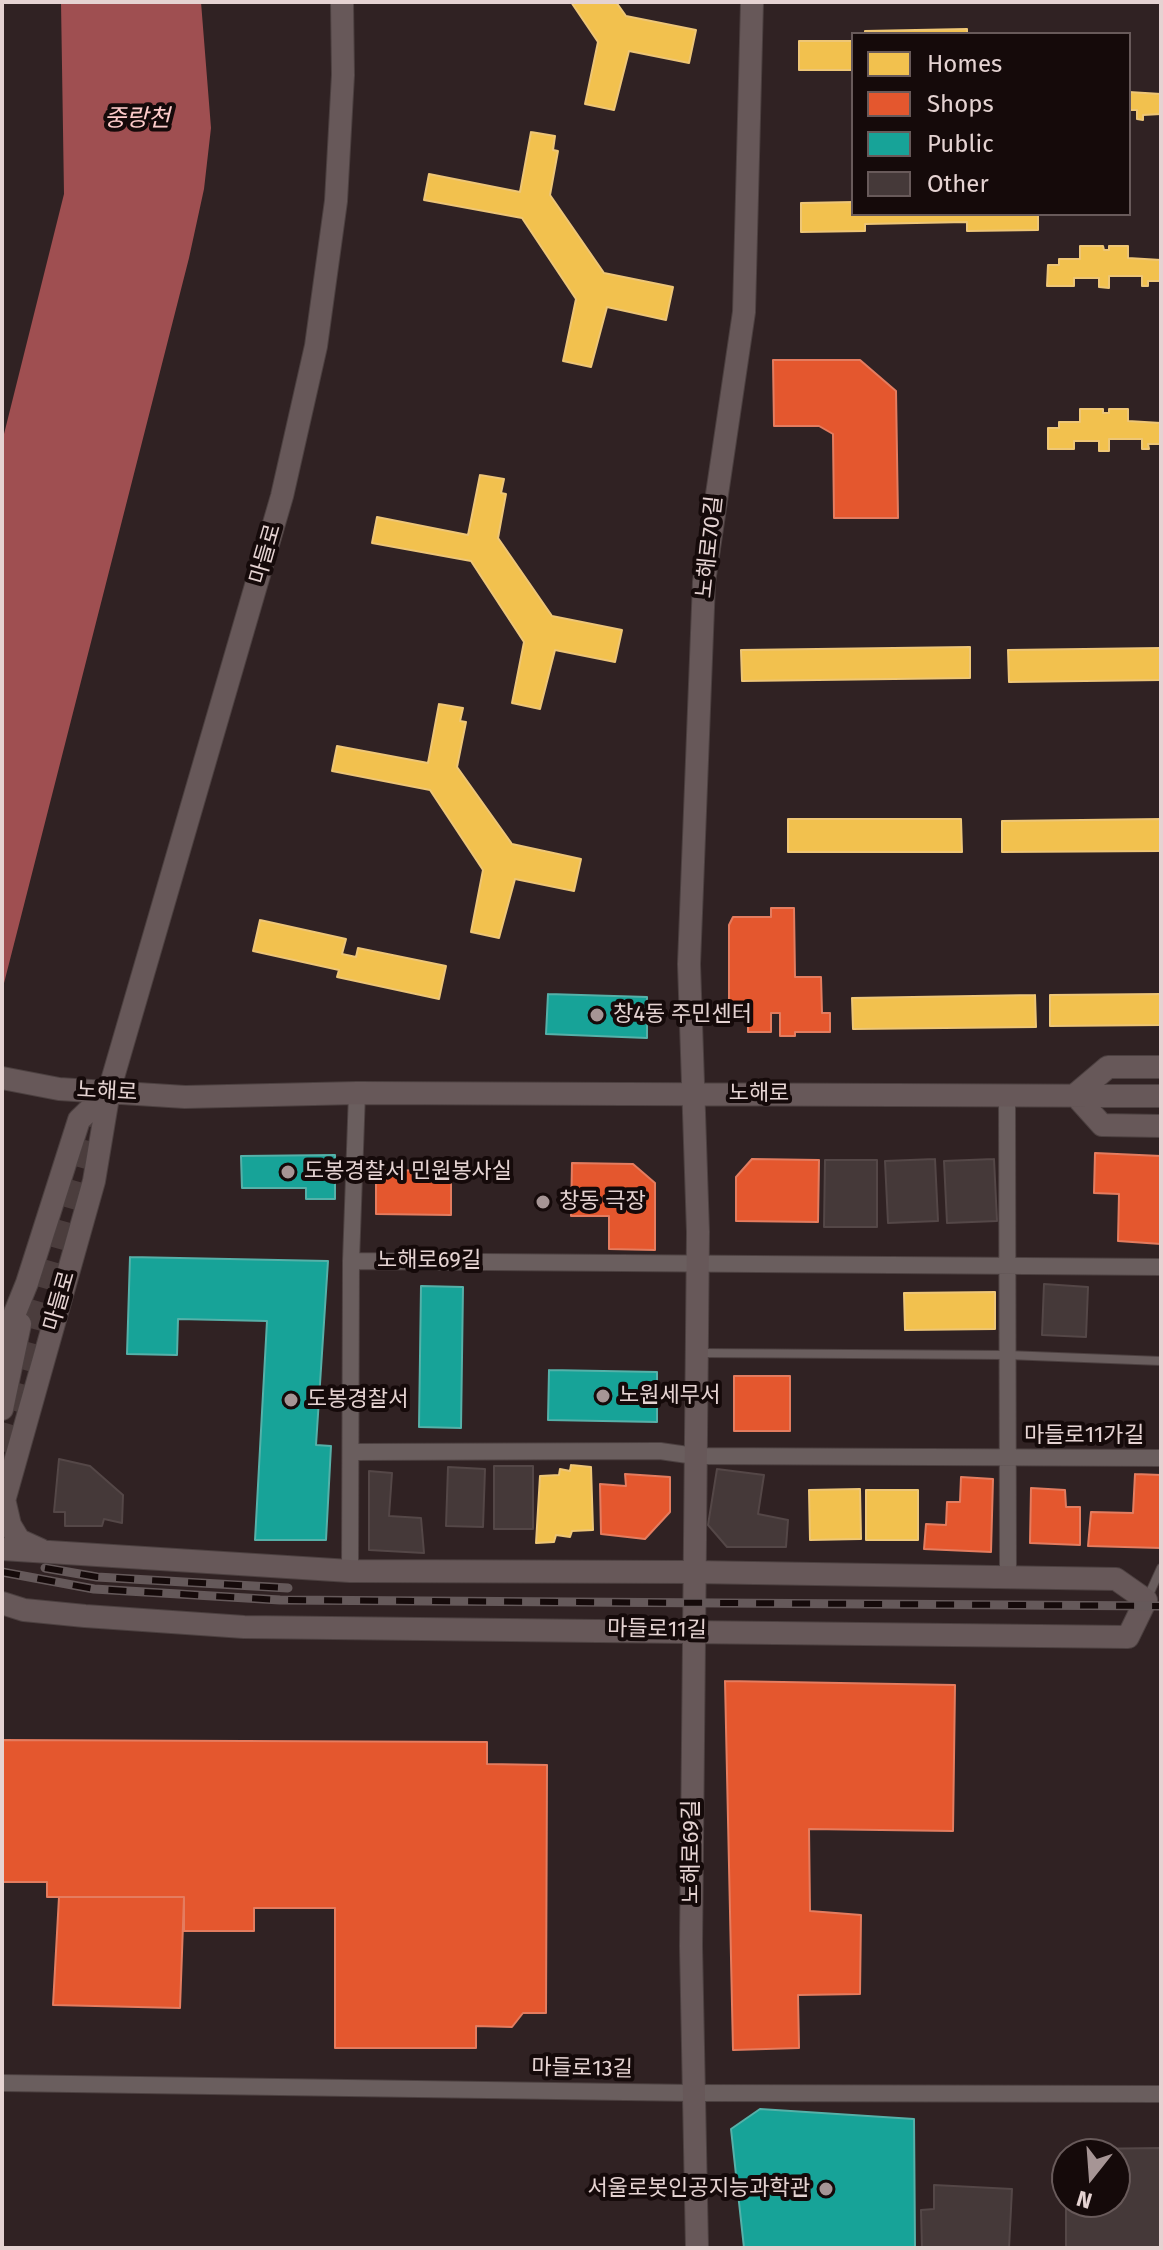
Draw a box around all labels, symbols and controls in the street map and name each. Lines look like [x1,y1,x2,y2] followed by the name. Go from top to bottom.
[851,32,1131,216] legend
[927,50,1002,78] text: Homes
[927,90,994,118] text: Shops
[104,105,170,133] water label: 중랑천
[927,130,994,158] text: Public
[927,170,989,198] text: Other
[692,495,728,599] street label: 노해로70길
[245,521,287,587] street label: 마들로
[613,1002,752,1028] place label: 창4동 주민센터
[588,1006,606,1024] marker: 창4동 주민센터
[76,1077,138,1107] street label: 노해로
[729,1081,789,1107] street label: 노해로
[304,1159,512,1185] place label: 도봉경찰서 민원봉사실
[279,1163,297,1181] marker: 도봉경찰서 민원봉사실
[559,1189,646,1215] place label: 창동 극장
[534,1193,552,1211] marker: 창동 극장
[377,1248,481,1274] street label: 노해로69길
[39,1268,81,1334] street label: 마들로
[619,1383,720,1409] place label: 노원세무서
[307,1387,408,1413] place label: 도봉경찰서
[594,1387,612,1405] marker: 노원세무서
[282,1391,300,1409] marker: 도봉경찰서
[1024,1423,1144,1449] street label: 마들로11가길
[607,1616,707,1644] street label: 마들로11길
[679,1800,705,1904] street label: 노해로69길
[531,2055,633,2083] street label: 마들로13길
[1051,2138,1131,2218] north arrow
[587,2176,810,2202] place label: 서울로봇인공지능과학관
[817,2180,835,2198] marker: 서울로봇인공지능과학관
[1073,2184,1095,2215] text: N

